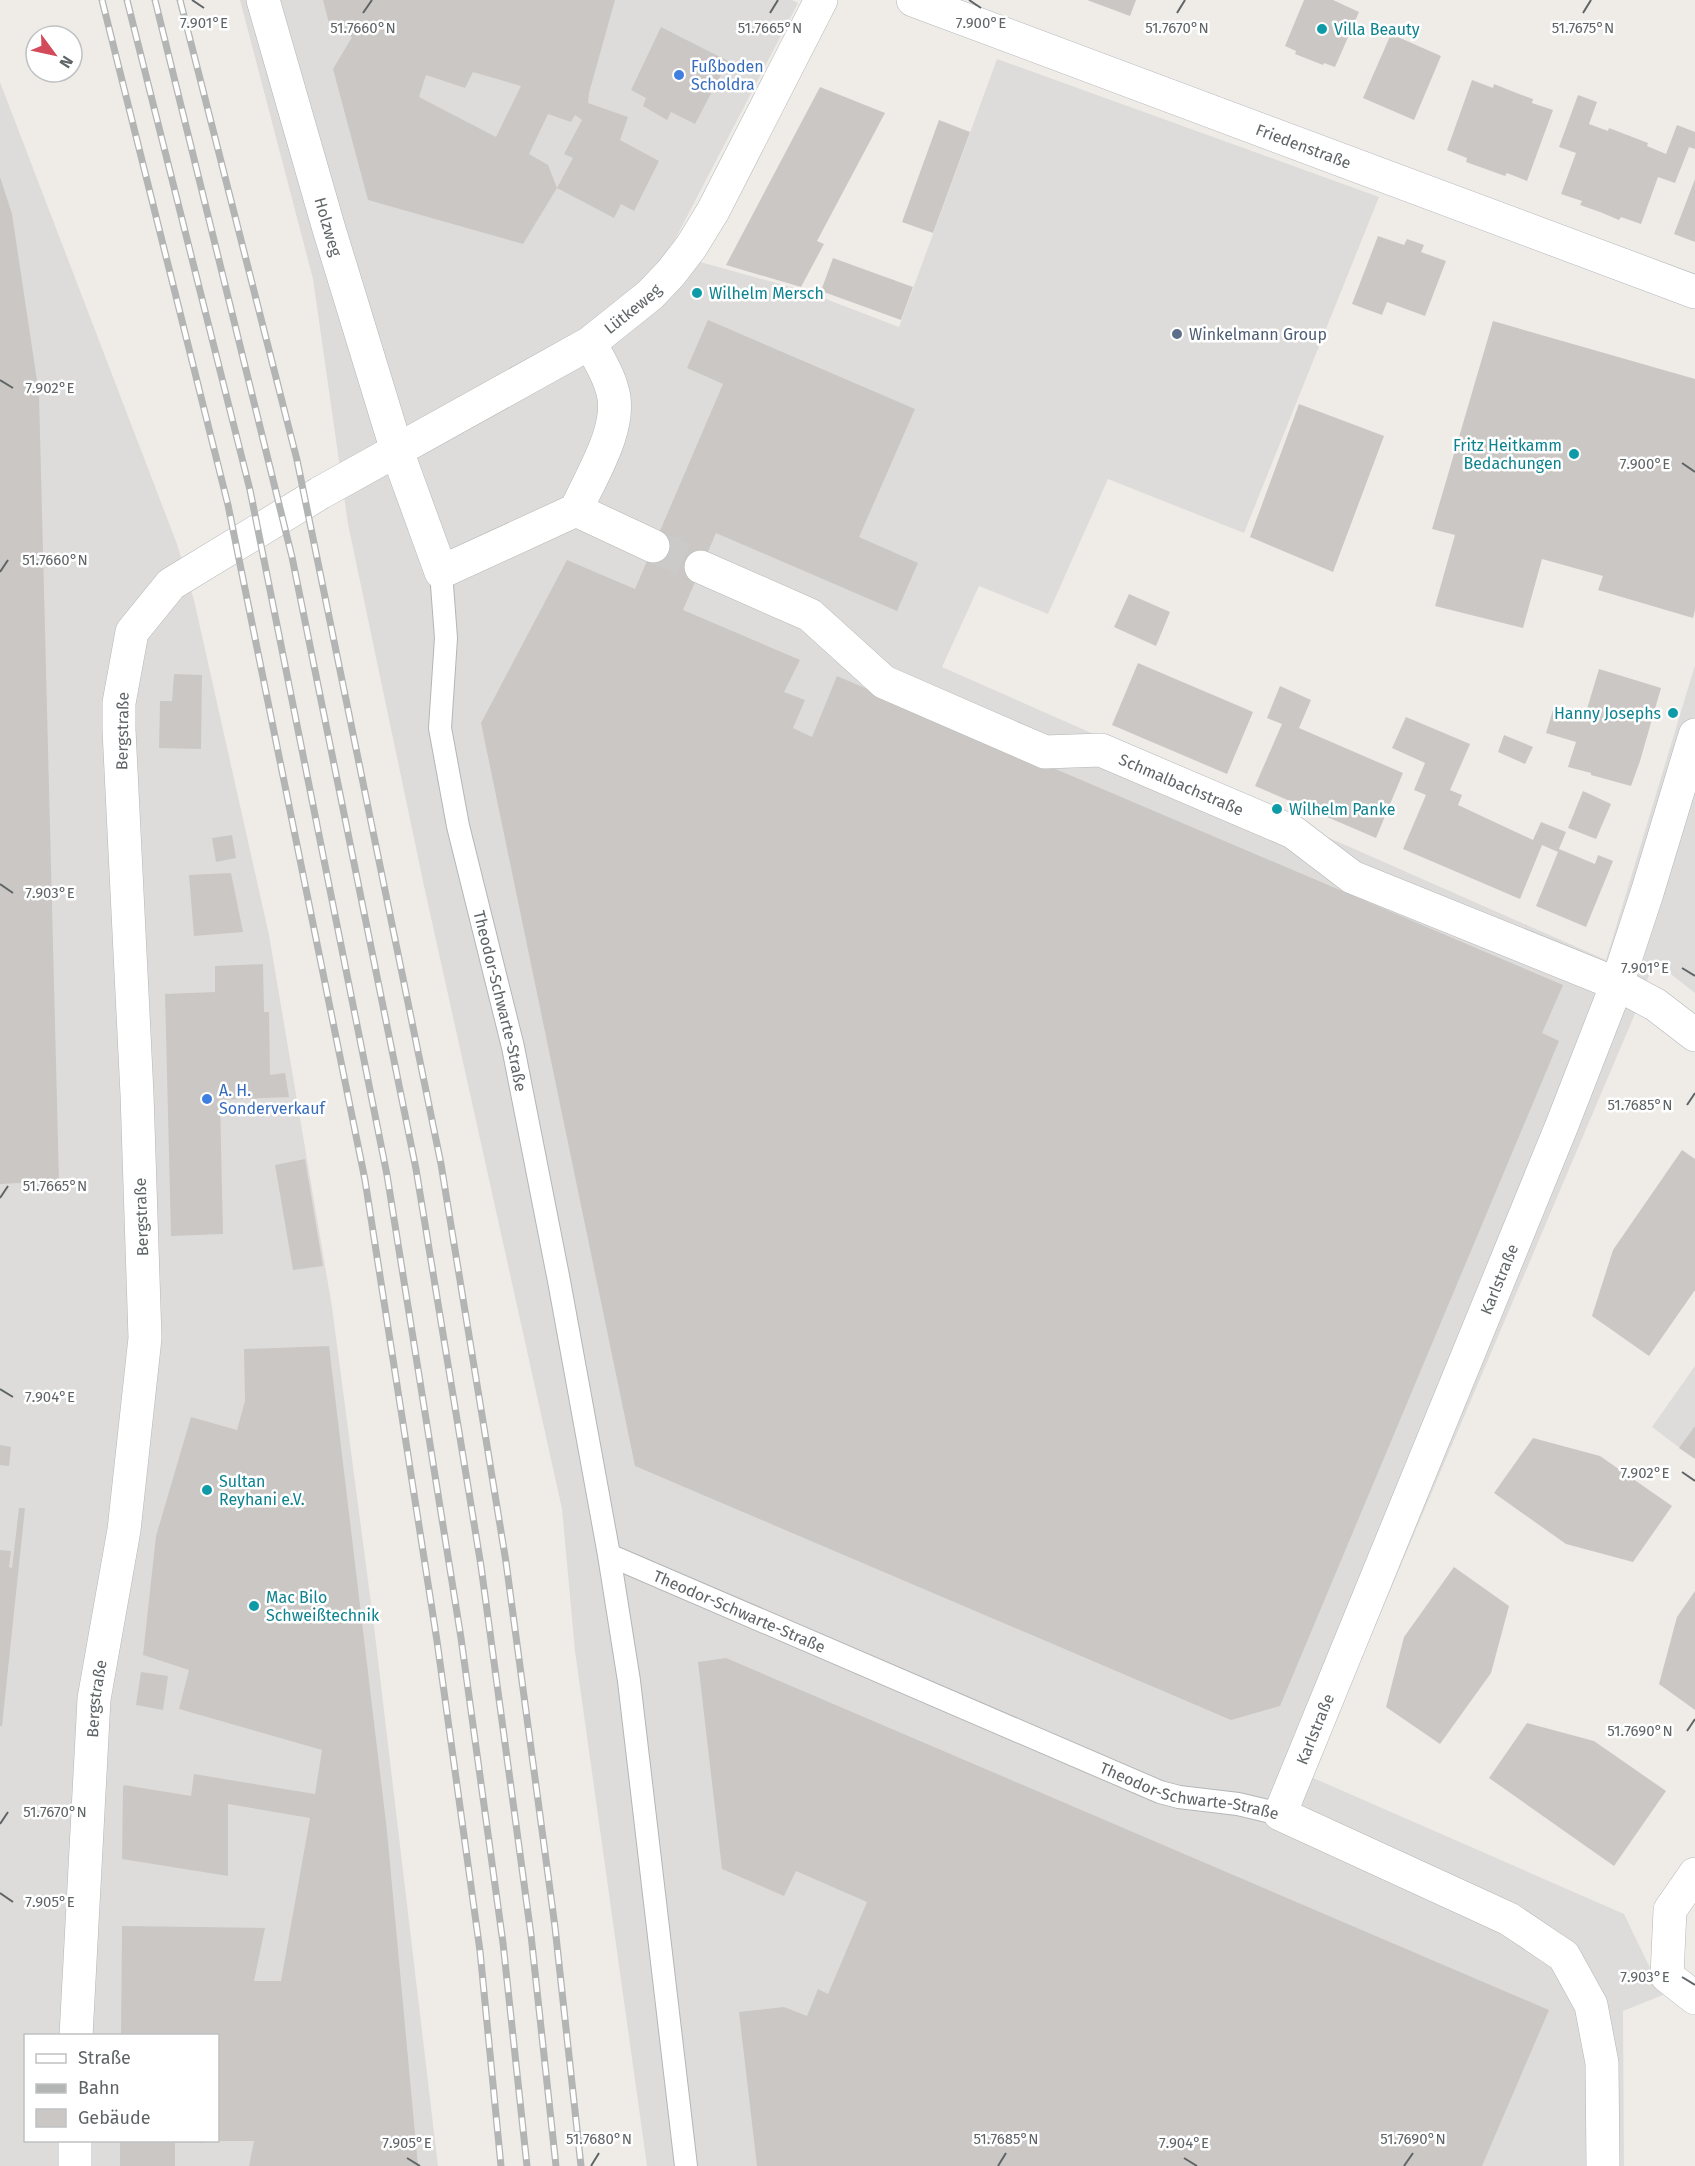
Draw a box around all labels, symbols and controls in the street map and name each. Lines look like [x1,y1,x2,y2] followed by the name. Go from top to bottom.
[180,14,228,32] text: 7.901°E
[956,14,1006,32] text: 7.900°E
[330,19,396,37] text: 51.7660°N
[738,19,802,37] text: 51.7665°N
[1145,19,1209,37] text: 51.7670°N
[1552,19,1614,37] text: 51.7675°N
[1334,20,1420,39] place label: Villa Beauty
[1315,22,1329,36] marker: Villa Beauty
[24,24,84,84] north arrow
[55,52,77,72] text: N
[691,57,764,94] place label: Fußboden Scholdra
[672,68,686,82] marker: Fußboden Scholdra
[1253,120,1354,173] street label: Friedenstraße
[310,195,346,259] street label: Holzweg
[600,280,666,338] street label: Lütkeweg
[709,284,824,303] place label: Wilhelm Mersch
[690,286,704,300] marker: Wilhelm Mersch
[1189,325,1327,344] place label: Winkelmann Group
[1170,327,1184,341] marker: Winkelmann Group
[25,379,75,397] text: 7.902°E
[1453,436,1562,473] place label: Fritz Heitkamm Bedachungen
[1567,447,1581,461] marker: Fritz Heitkamm Bedachungen
[1620,455,1670,473] text: 7.900°E
[22,551,88,569] text: 51.7660°N
[112,692,133,770] street label: Bergstraße
[1554,704,1661,723] place label: Hanny Josephs
[1666,706,1680,720] marker: Hanny Josephs
[1116,750,1246,820] street label: Schmalbachstraße
[1289,800,1395,819] place label: Wilhelm Panke
[1270,802,1284,816] marker: Wilhelm Panke
[25,884,75,902] text: 7.903°E
[469,909,530,1093] street label: Theodor-Schwarte-Straße
[1621,959,1669,977] text: 7.901°E
[219,1081,327,1118] place label: A. H. Sonderverkauf
[200,1092,214,1106] marker: A. H. Sonderverkauf
[1608,1096,1672,1114] text: 51.7685°N
[23,1177,87,1195] text: 51.7665°N
[131,1177,152,1256] street label: Bergstraße
[1476,1241,1522,1318] street label: Karlstraße
[25,1388,75,1406] text: 7.904°E
[1620,1464,1670,1482] text: 7.902°E
[219,1472,305,1509] place label: Sultan Reyhani e.V.
[200,1483,214,1497] marker: Sultan Reyhani e.V.
[650,1566,828,1657] street label: Theodor-Schwarte-Straße
[266,1588,380,1625] place label: Mac Bilo Schweißtechnik
[247,1599,261,1613] marker: Mac Bilo Schweißtechnik
[83,1658,111,1738] street label: Bergstraße
[1292,1691,1338,1767] street label: Karlstraße
[1607,1722,1673,1740] text: 51.7690°N
[1097,1758,1281,1823] street label: Theodor-Schwarte-Straße
[23,1803,87,1821] text: 51.7670°N
[25,1893,75,1911] text: 7.905°E
[1620,1968,1670,1986] text: 7.903°E
[24,2034,219,2142] legend
[78,2047,131,2069] text: Straße
[78,2077,120,2099] text: Bahn
[78,2107,151,2129] text: Gebäude
[566,2130,632,2148] text: 51.7680°N
[974,2130,1038,2148] text: 51.7685°N
[1380,2130,1446,2148] text: 51.7690°N
[382,2134,432,2152] text: 7.905°E
[1159,2134,1209,2152] text: 7.904°E

